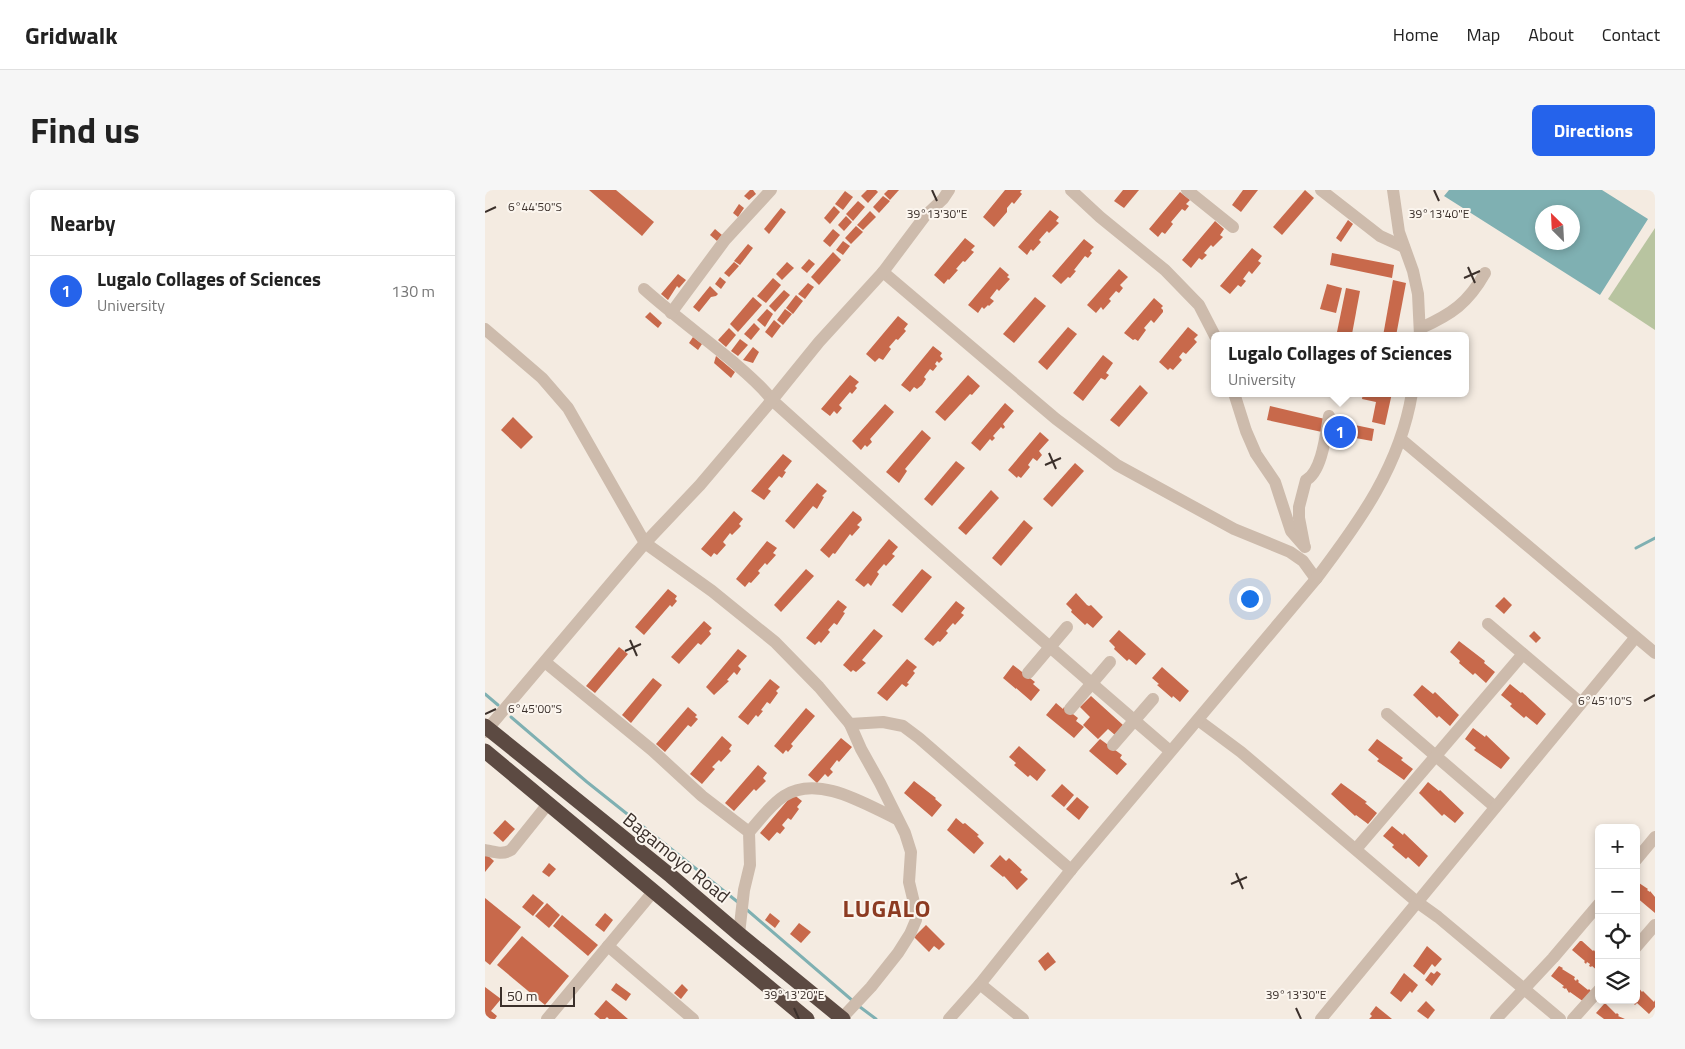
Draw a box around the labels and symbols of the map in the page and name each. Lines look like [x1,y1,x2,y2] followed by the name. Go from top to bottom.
[508,197,562,216] text: 6°44'50"S
[907,204,968,223] text: 39°13'30"E
[1409,204,1470,223] text: 39°13'40"E
[1535,205,1580,250] north arrow
[1324,413,1356,451] pin: 1
[1237,586,1263,612] your location
[1578,691,1632,710] text: 6°45'10"S
[508,699,562,718] text: 6°45'00"S
[617,805,737,909] street label: Bagamoyo Road
[843,890,931,926] district label: LUGALO
[500,984,575,1007] scale bar
[764,985,825,1004] text: 39°13'20"E
[1266,985,1327,1004] text: 39°13'30"E

